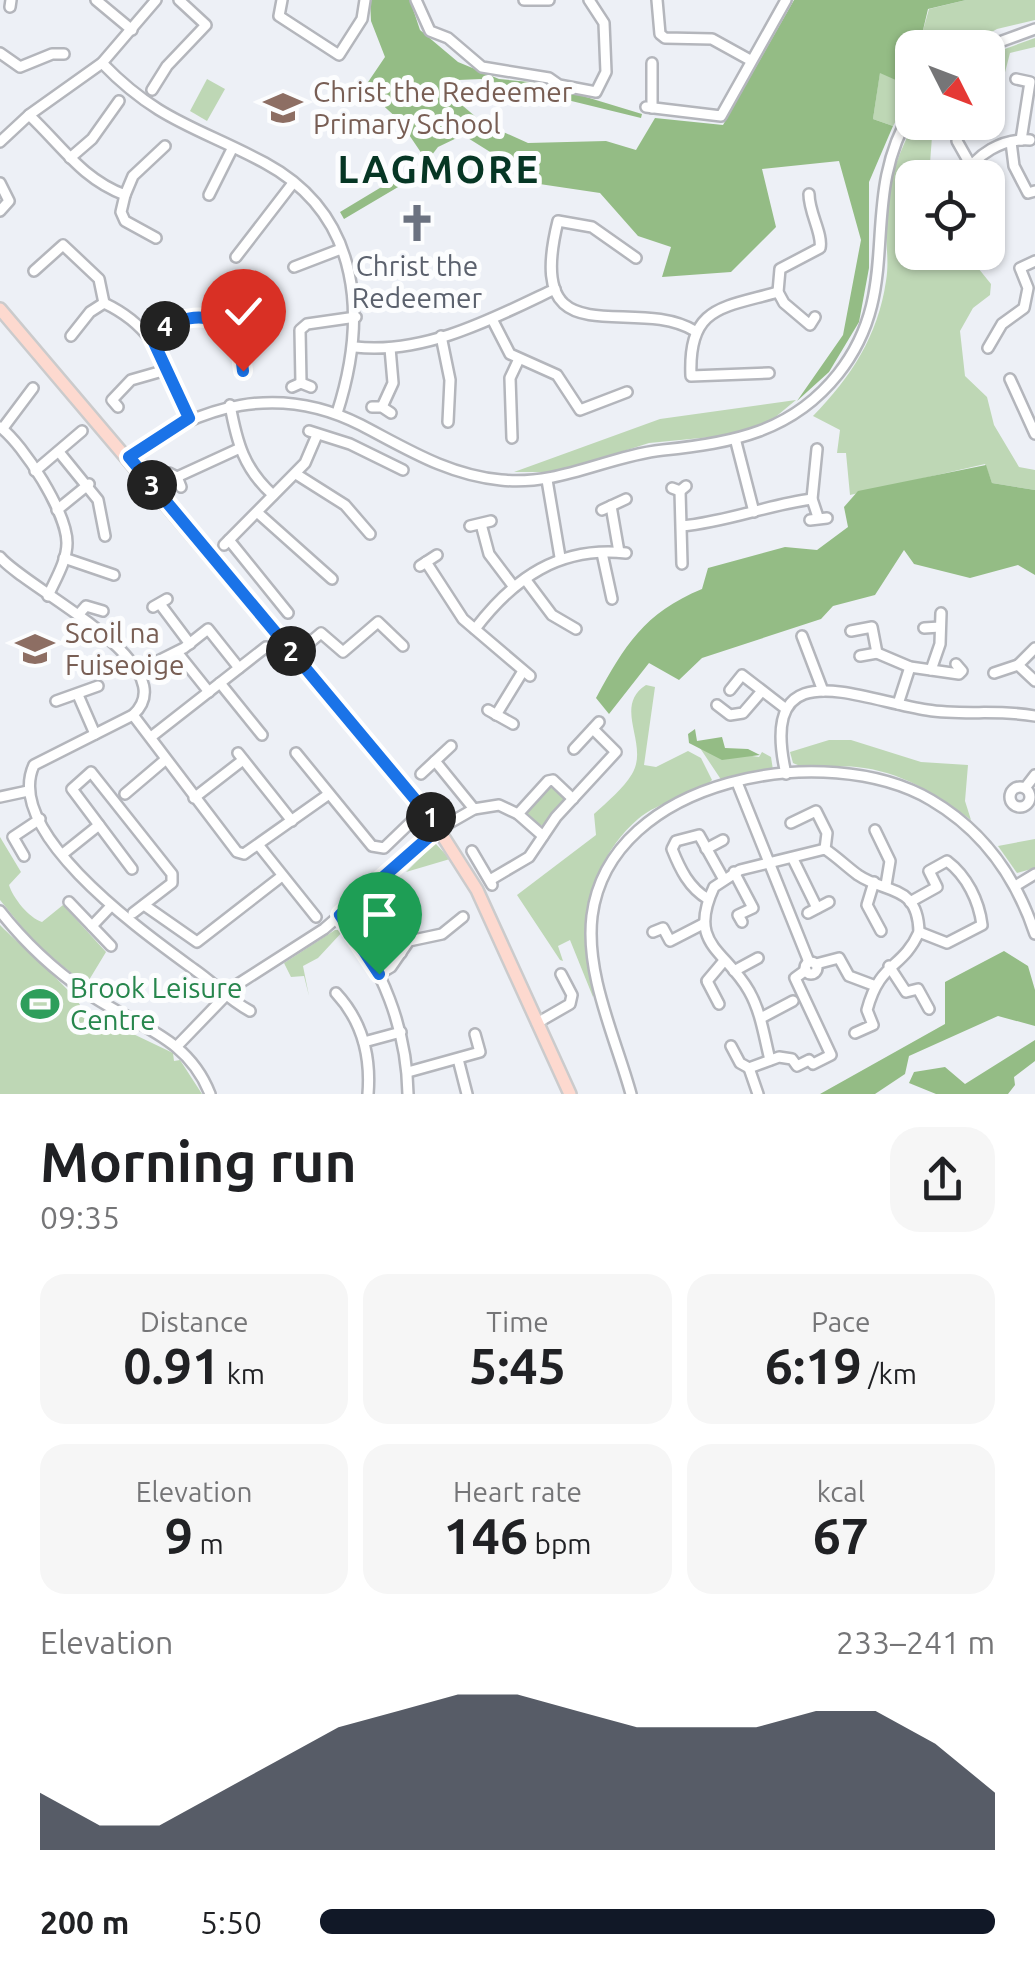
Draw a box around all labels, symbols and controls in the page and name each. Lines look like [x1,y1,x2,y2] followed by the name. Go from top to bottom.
[895,30,1005,140] north arrow
[895,30,1005,270] map controls
[313,76,573,139] place label: Christ the Redeemer Primary School
[262,87,304,129] school or university icon: Christ the Redeemer Primary School
[337,148,541,190] district label: LAGMORE
[895,160,1005,270] button: locate
[396,202,438,244] church icon: Christ the Redeemer
[352,250,483,313] place label: Christ the Redeemer
[201,269,286,372] pin
[216,284,271,339] icon: check
[140,301,190,351] pin: 4
[157,310,173,341] text: 4
[127,460,177,510] pin: 3
[144,469,160,500] text: 3
[65,617,184,680] place label: Scoil na Fuiseoige
[266,626,316,676] pin: 2
[14,628,56,670] school or university icon: Scoil na Fuiseoige
[283,635,299,666] text: 2
[406,792,456,842] pin: 1
[423,801,439,832] text: 1
[337,872,422,975] pin
[352,887,407,942] icon: arrive
[70,972,242,1035] place label: Brook Leisure Centre
[19,983,61,1025] sports icon: Brook Leisure Centre
[890,1127,995,1232] button: share
[40,1131,357,1192] text: Morning run
[40,1199,120,1235] text: 09:35
[140,1306,248,1337] text: Distance
[486,1306,549,1337] text: Time
[811,1306,870,1337] text: Pace
[123,1337,220,1393] text: 0.91
[469,1337,566,1393] text: 5:45
[765,1337,862,1393] text: 6:19
[220,1358,265,1389] text: km
[862,1358,917,1389] text: /km
[136,1476,253,1507] text: Elevation
[453,1476,582,1507] text: Heart rate
[817,1476,865,1507] text: kcal
[165,1507,193,1563] text: 9
[444,1507,528,1563] text: 146
[813,1507,869,1563] text: 67
[193,1528,224,1559] text: m
[528,1528,591,1559] text: bpm
[40,1624,173,1660] text: Elevation
[836,1624,995,1660] text: 233–241 m
[40,1904,129,1940] text: 200 m
[200,1904,262,1940] text: 5:50

